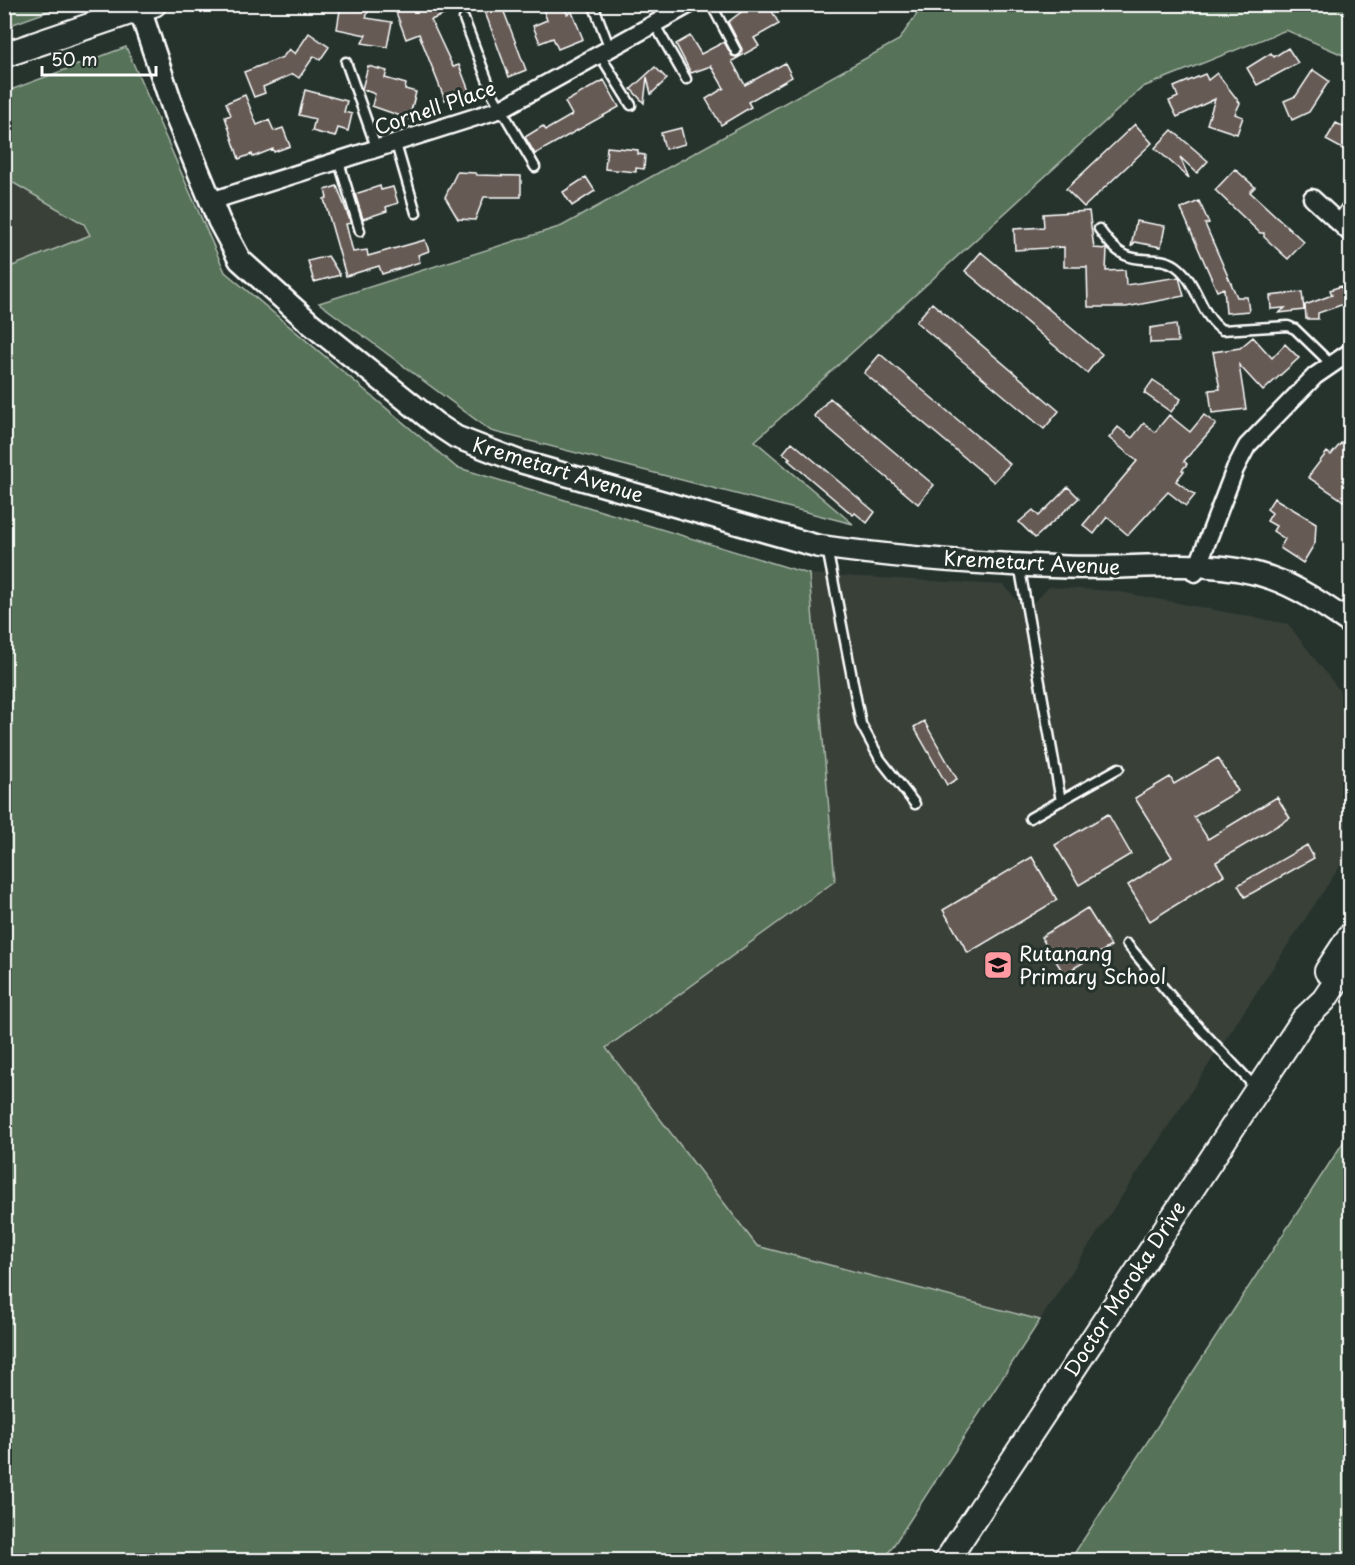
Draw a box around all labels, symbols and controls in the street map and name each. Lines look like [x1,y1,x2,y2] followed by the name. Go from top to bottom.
[42,39,156,77] scale bar
[51,45,98,72] text: 50 m
[370,72,499,142] street label: Cornell Place
[469,429,647,509] street label: Kremetart Avenue
[943,542,1121,582] street label: Kremetart Avenue
[1019,938,1166,991] place label: Rutanang Primary School
[982,949,1014,981] school or university icon: Rutanang Primary School
[1056,1195,1192,1382] street label: Doctor Moroka Drive

